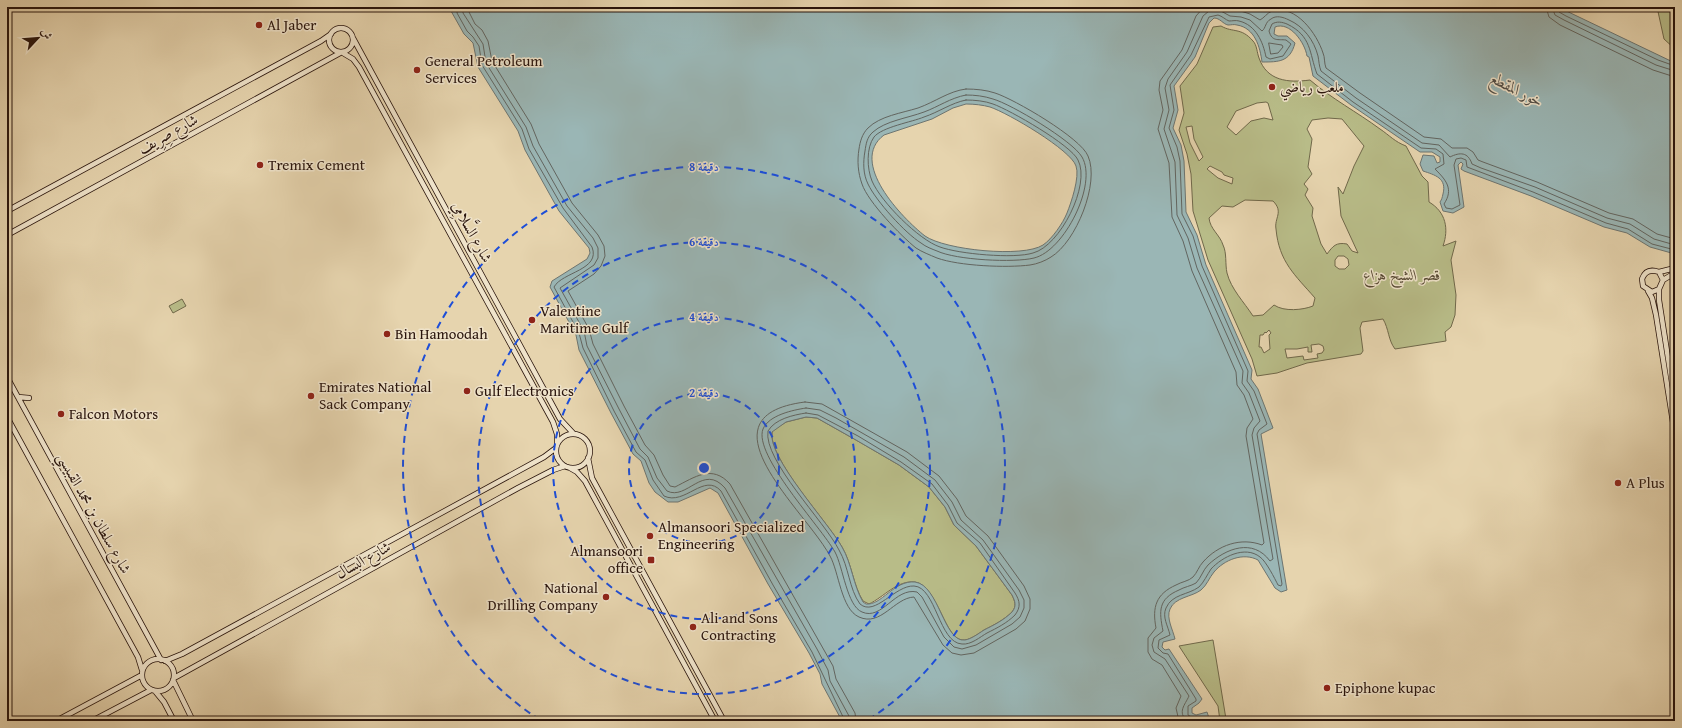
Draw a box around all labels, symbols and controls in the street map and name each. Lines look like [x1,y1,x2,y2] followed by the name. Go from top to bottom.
[267,14,316,35] place label: Al Jaber
[18,18,58,58] north arrow
[254,20,264,30] marker: Al Jaber
[37,25,57,42] text: ش
[425,50,543,88] place label: General Petroleum Services
[412,65,422,75] marker: General Petroleum Services
[1484,65,1548,116] water label: خور المقطع
[1280,76,1344,101] place label: ملعب رياضي
[1267,82,1277,92] marker: ملعب رياضي
[134,109,203,161] street label: شارع صِرِيف
[268,154,366,175] place label: Tremix Cement
[689,158,719,175] text: 8 دقيقة
[255,160,265,170] marker: Tremix Cement
[444,196,499,268] street label: شارع السَّلامِي
[689,233,719,250] text: 6 دقيقة
[1363,264,1441,289] park label: قصر الشيخ هزاع
[540,300,630,338] place label: Valentine Maritime Gulf
[689,308,719,325] text: 4 دقيقة
[527,315,537,325] marker: Valentine Maritime Gulf
[395,323,488,344] place label: Bin Hamoodah
[382,329,392,339] marker: Bin Hamoodah
[319,376,432,414] place label: Emirates National Sack Company
[475,380,574,401] place label: Gulf Electronics
[689,384,719,401] text: 2 دقيقة
[462,386,472,396] marker: Gulf Electronics
[306,391,316,401] marker: Emirates National Sack Company
[69,403,158,424] place label: Falcon Motors
[56,409,66,419] marker: Falcon Motors
[49,448,137,579] street label: شارع سلطان بن محمد القبيسي
[697,461,711,475] centre of rings
[1626,472,1665,493] place label: A Plus
[1613,478,1623,488] marker: A Plus
[658,516,804,554] place label: Almansoori Specialized Engineering
[645,531,655,541] marker: Almansoori Specialized Engineering
[331,536,395,586] street label: شارع البسال
[570,540,643,578] place label: Almansoori office
[646,555,656,565] marker: Almansoori office
[488,577,599,615] place label: National Drilling Company
[601,592,611,602] marker: National Drilling Company
[701,607,778,645] place label: Ali and Sons Contracting
[688,622,698,632] marker: Ali and Sons Contracting
[1335,677,1436,698] place label: Epiphone kupac
[1322,683,1332,693] marker: Epiphone kupac

